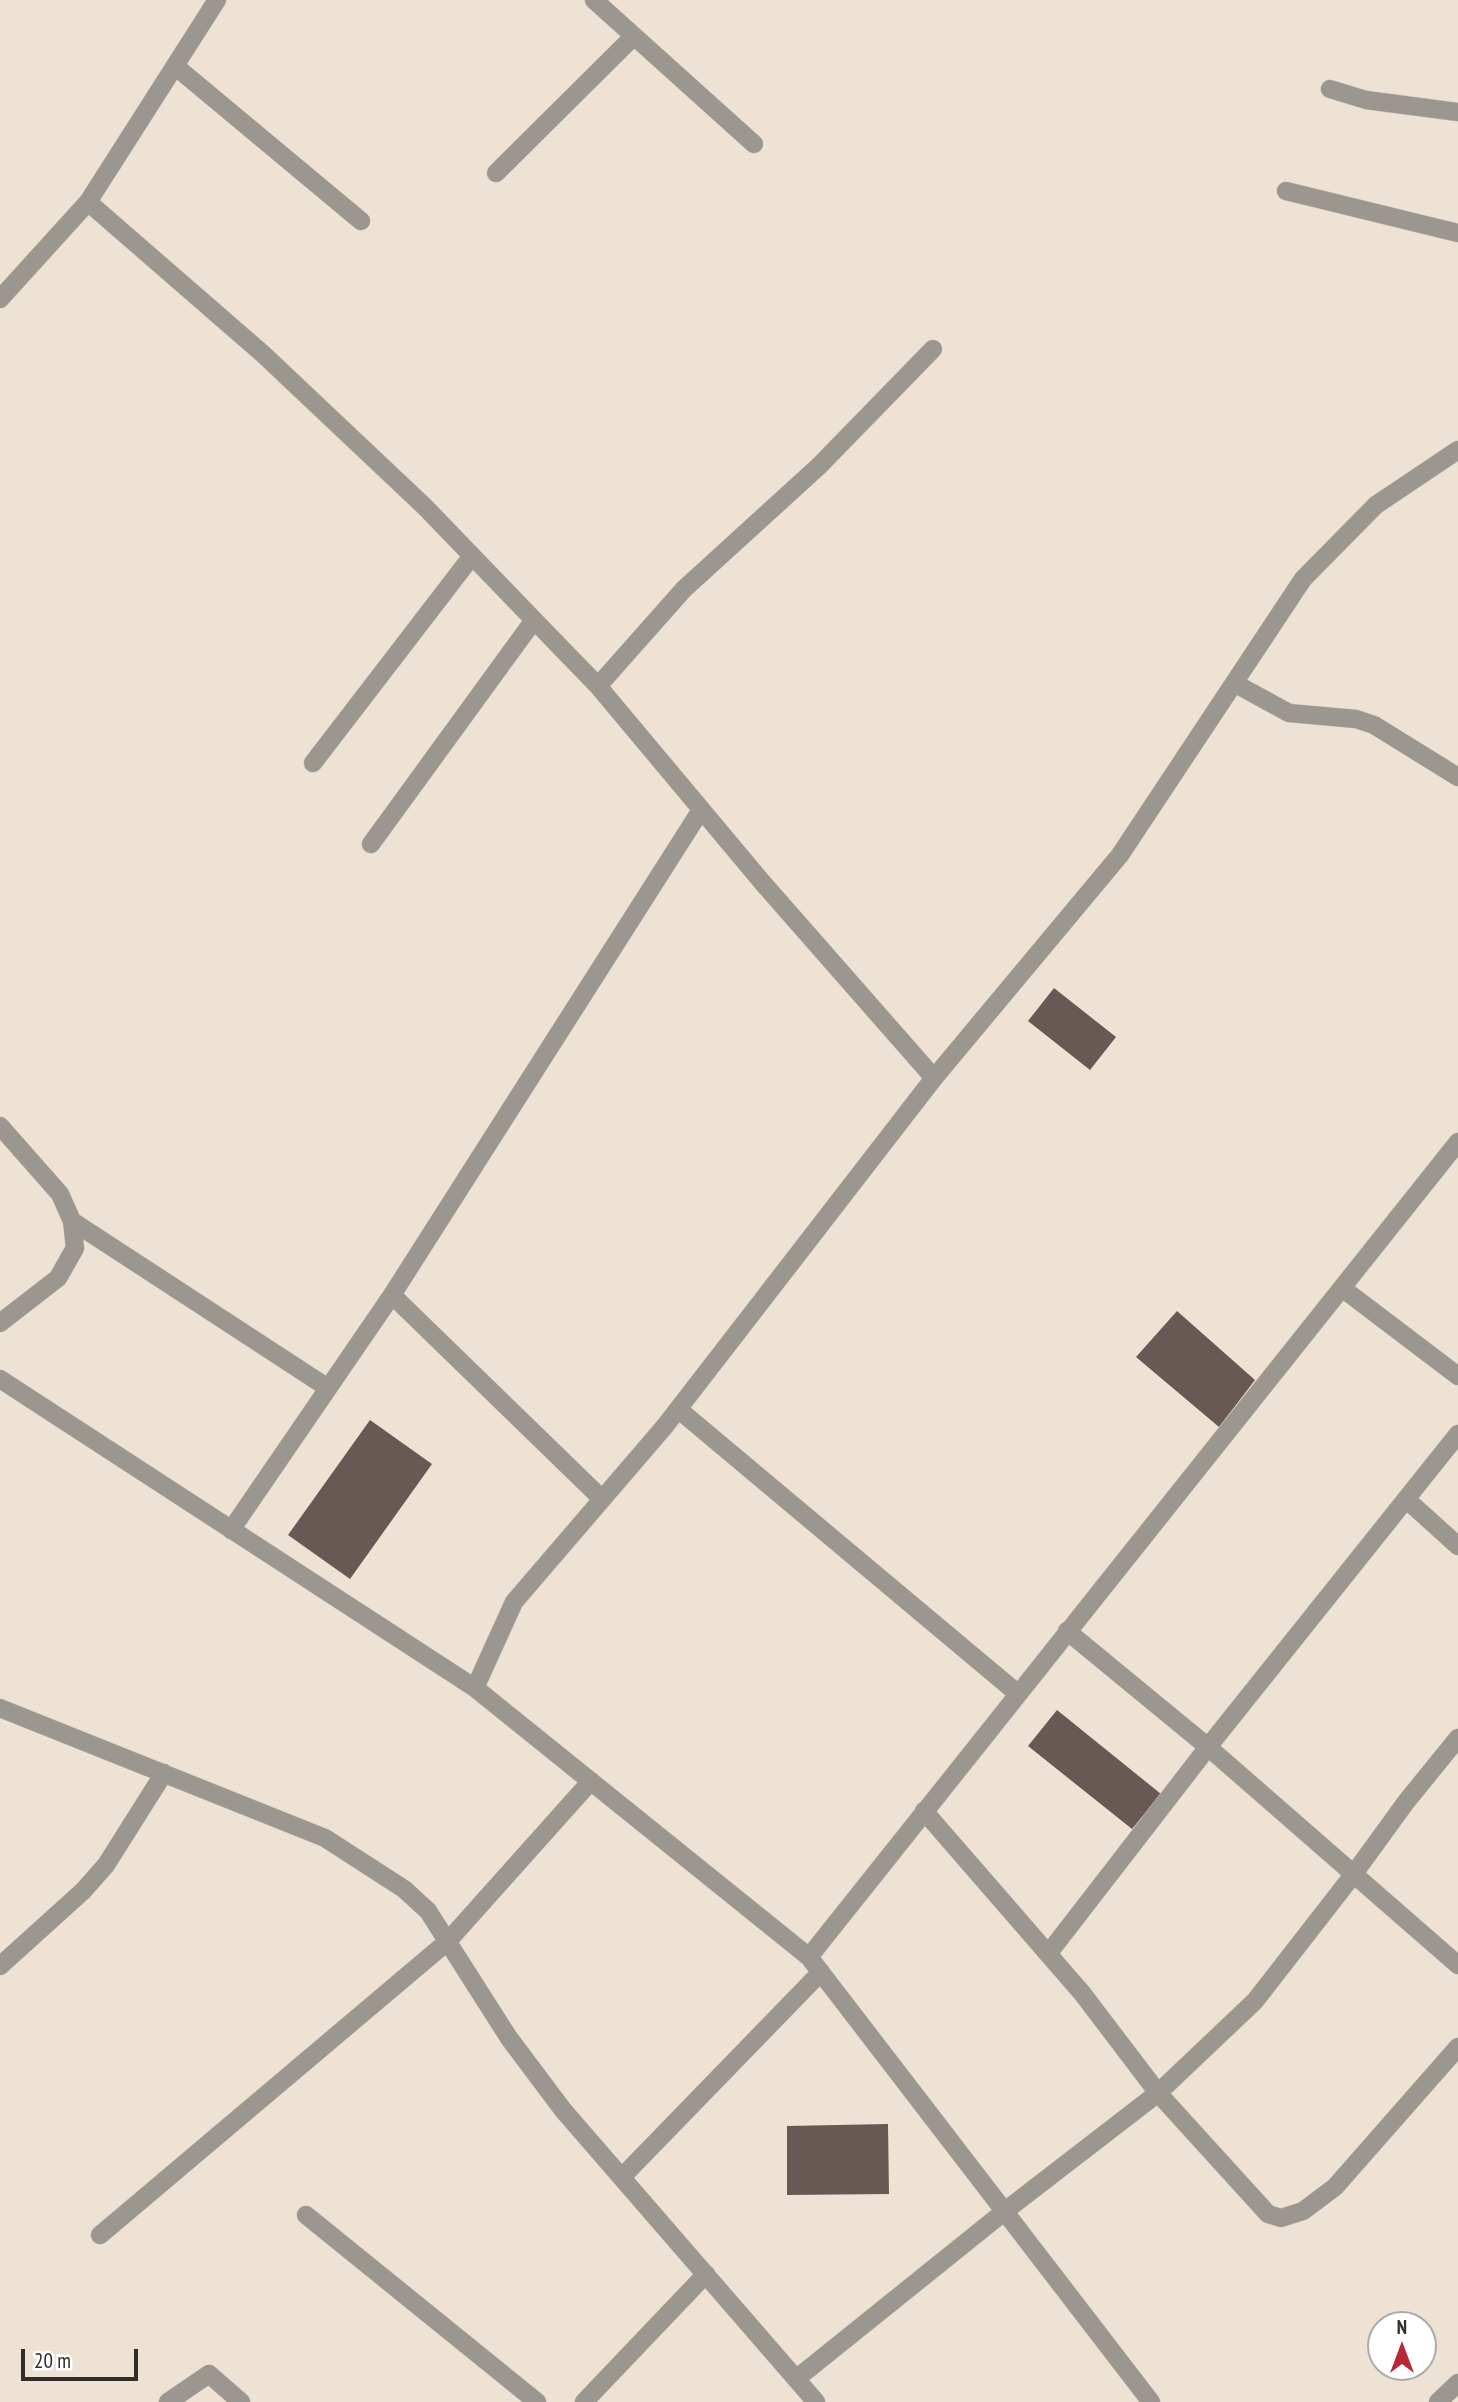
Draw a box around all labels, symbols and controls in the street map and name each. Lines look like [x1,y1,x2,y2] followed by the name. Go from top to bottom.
[1367,2311,1437,2381] north arrow
[1397,2315,1407,2339] text: N
[24,2336,142,2380] scale bar
[34,2347,71,2374] text: 20 m

